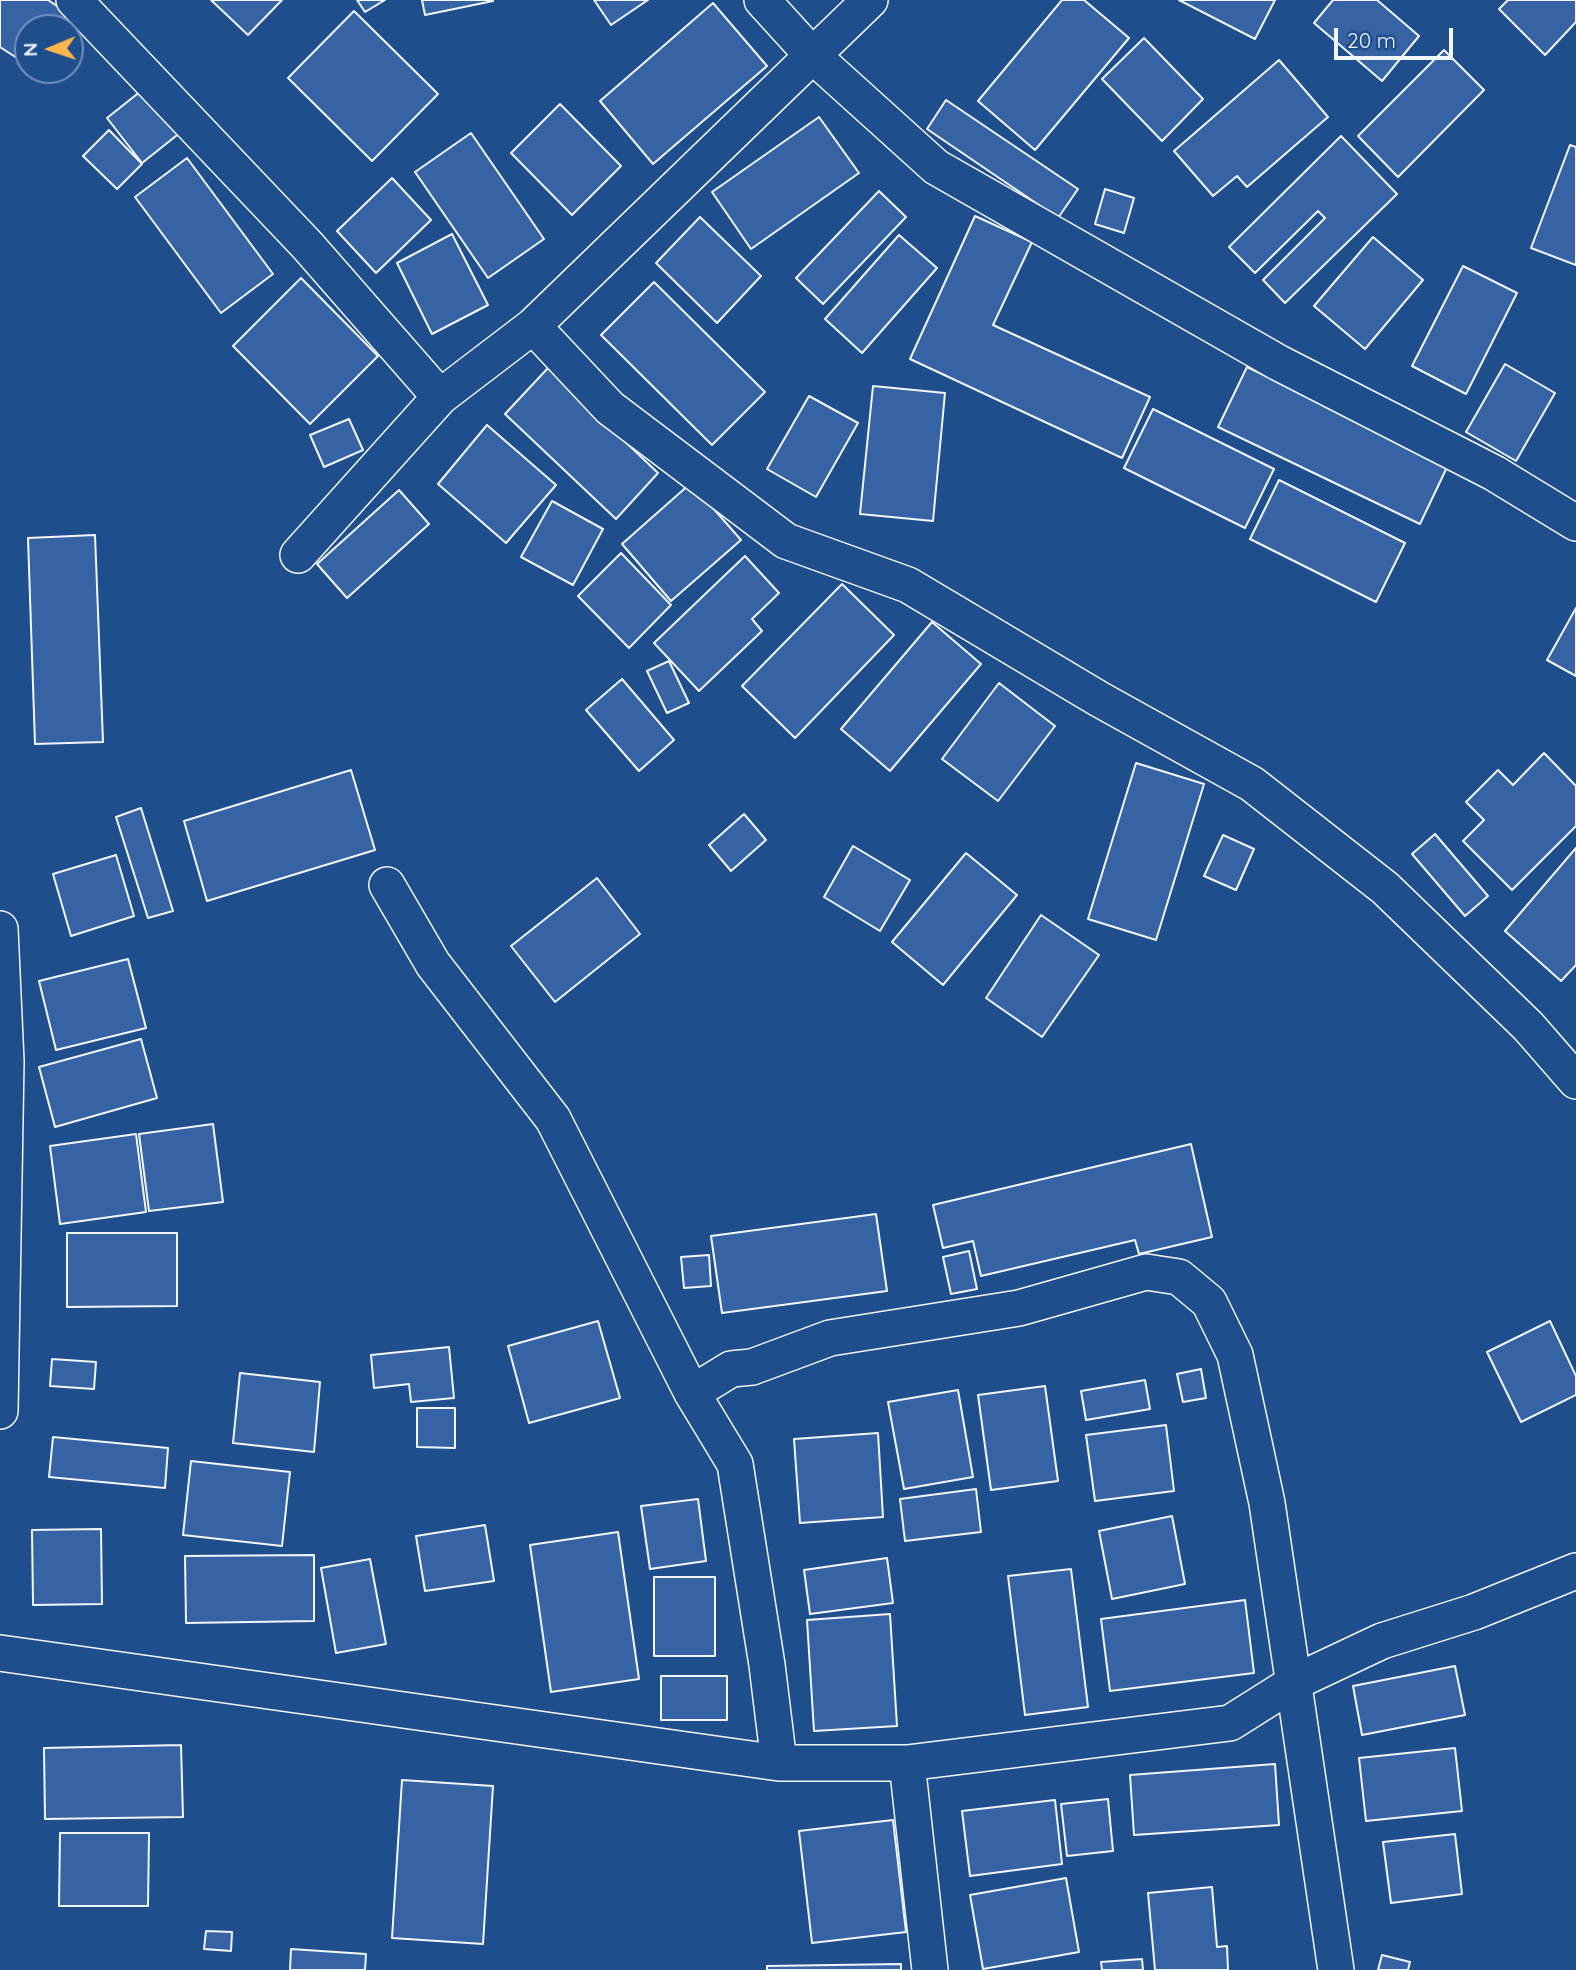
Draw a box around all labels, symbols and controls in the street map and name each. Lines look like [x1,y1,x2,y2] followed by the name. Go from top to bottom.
[14,14,84,84] north arrow
[1338,14,1457,58] scale bar
[1347,27,1396,53] text: 20 m
[18,42,42,57] text: N

